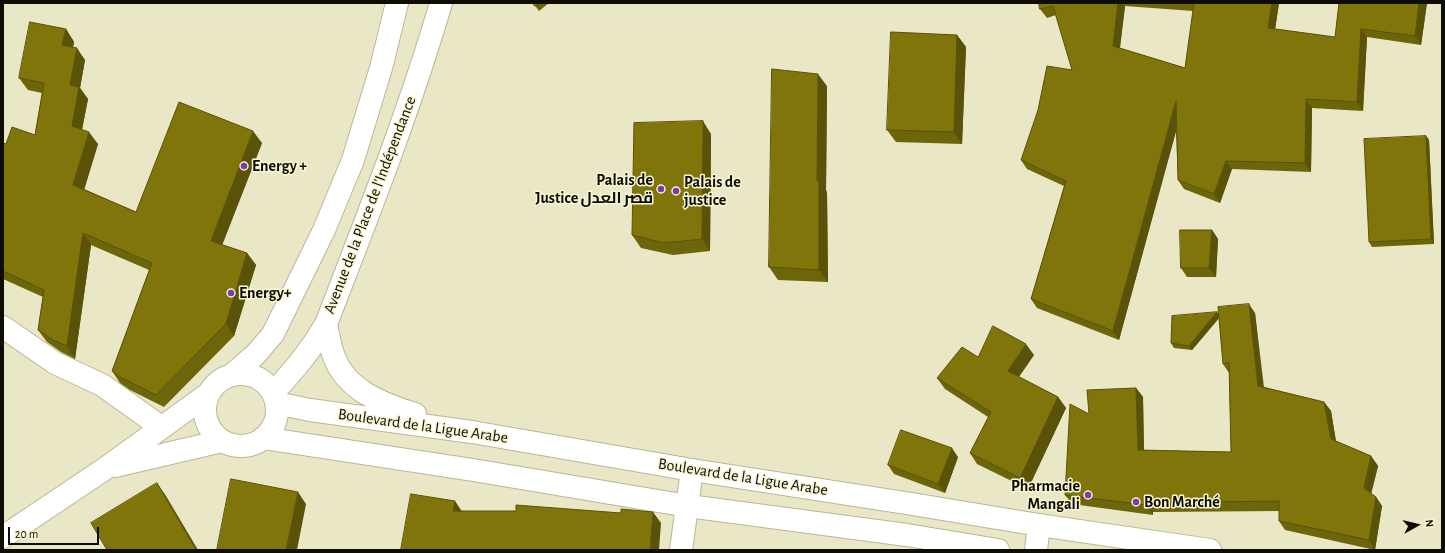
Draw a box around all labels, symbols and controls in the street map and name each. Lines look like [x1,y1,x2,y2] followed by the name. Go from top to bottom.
[320,94,420,316] street label: Avenue de la Place de l'Indépendance
[252,156,307,176] place label: Energy +
[239,161,249,171] marker: Energy +
[535,170,653,208] place label: Palais de Justice قصر العدل
[684,172,741,210] place label: Palais de justice
[656,184,666,194] marker: Palais de Justice قصر العدل
[671,186,681,196] marker: Palais de justice
[239,283,291,303] place label: Energy+
[226,288,236,298] marker: Energy+
[337,405,509,447] street label: Boulevard de la Ligue Arabe
[657,454,829,500] street label: Boulevard de la Ligue Arabe
[1011,476,1080,514] place label: Pharmacie Mangali
[1083,490,1093,500] marker: Pharmacie Mangali
[1144,492,1220,512] place label: Bon Marché
[1131,497,1141,507] marker: Bon Marché
[1397,505,1437,545] north arrow
[10,519,101,545] scale bar
[1423,519,1435,528] text: N
[15,528,38,540] text: 20 m

